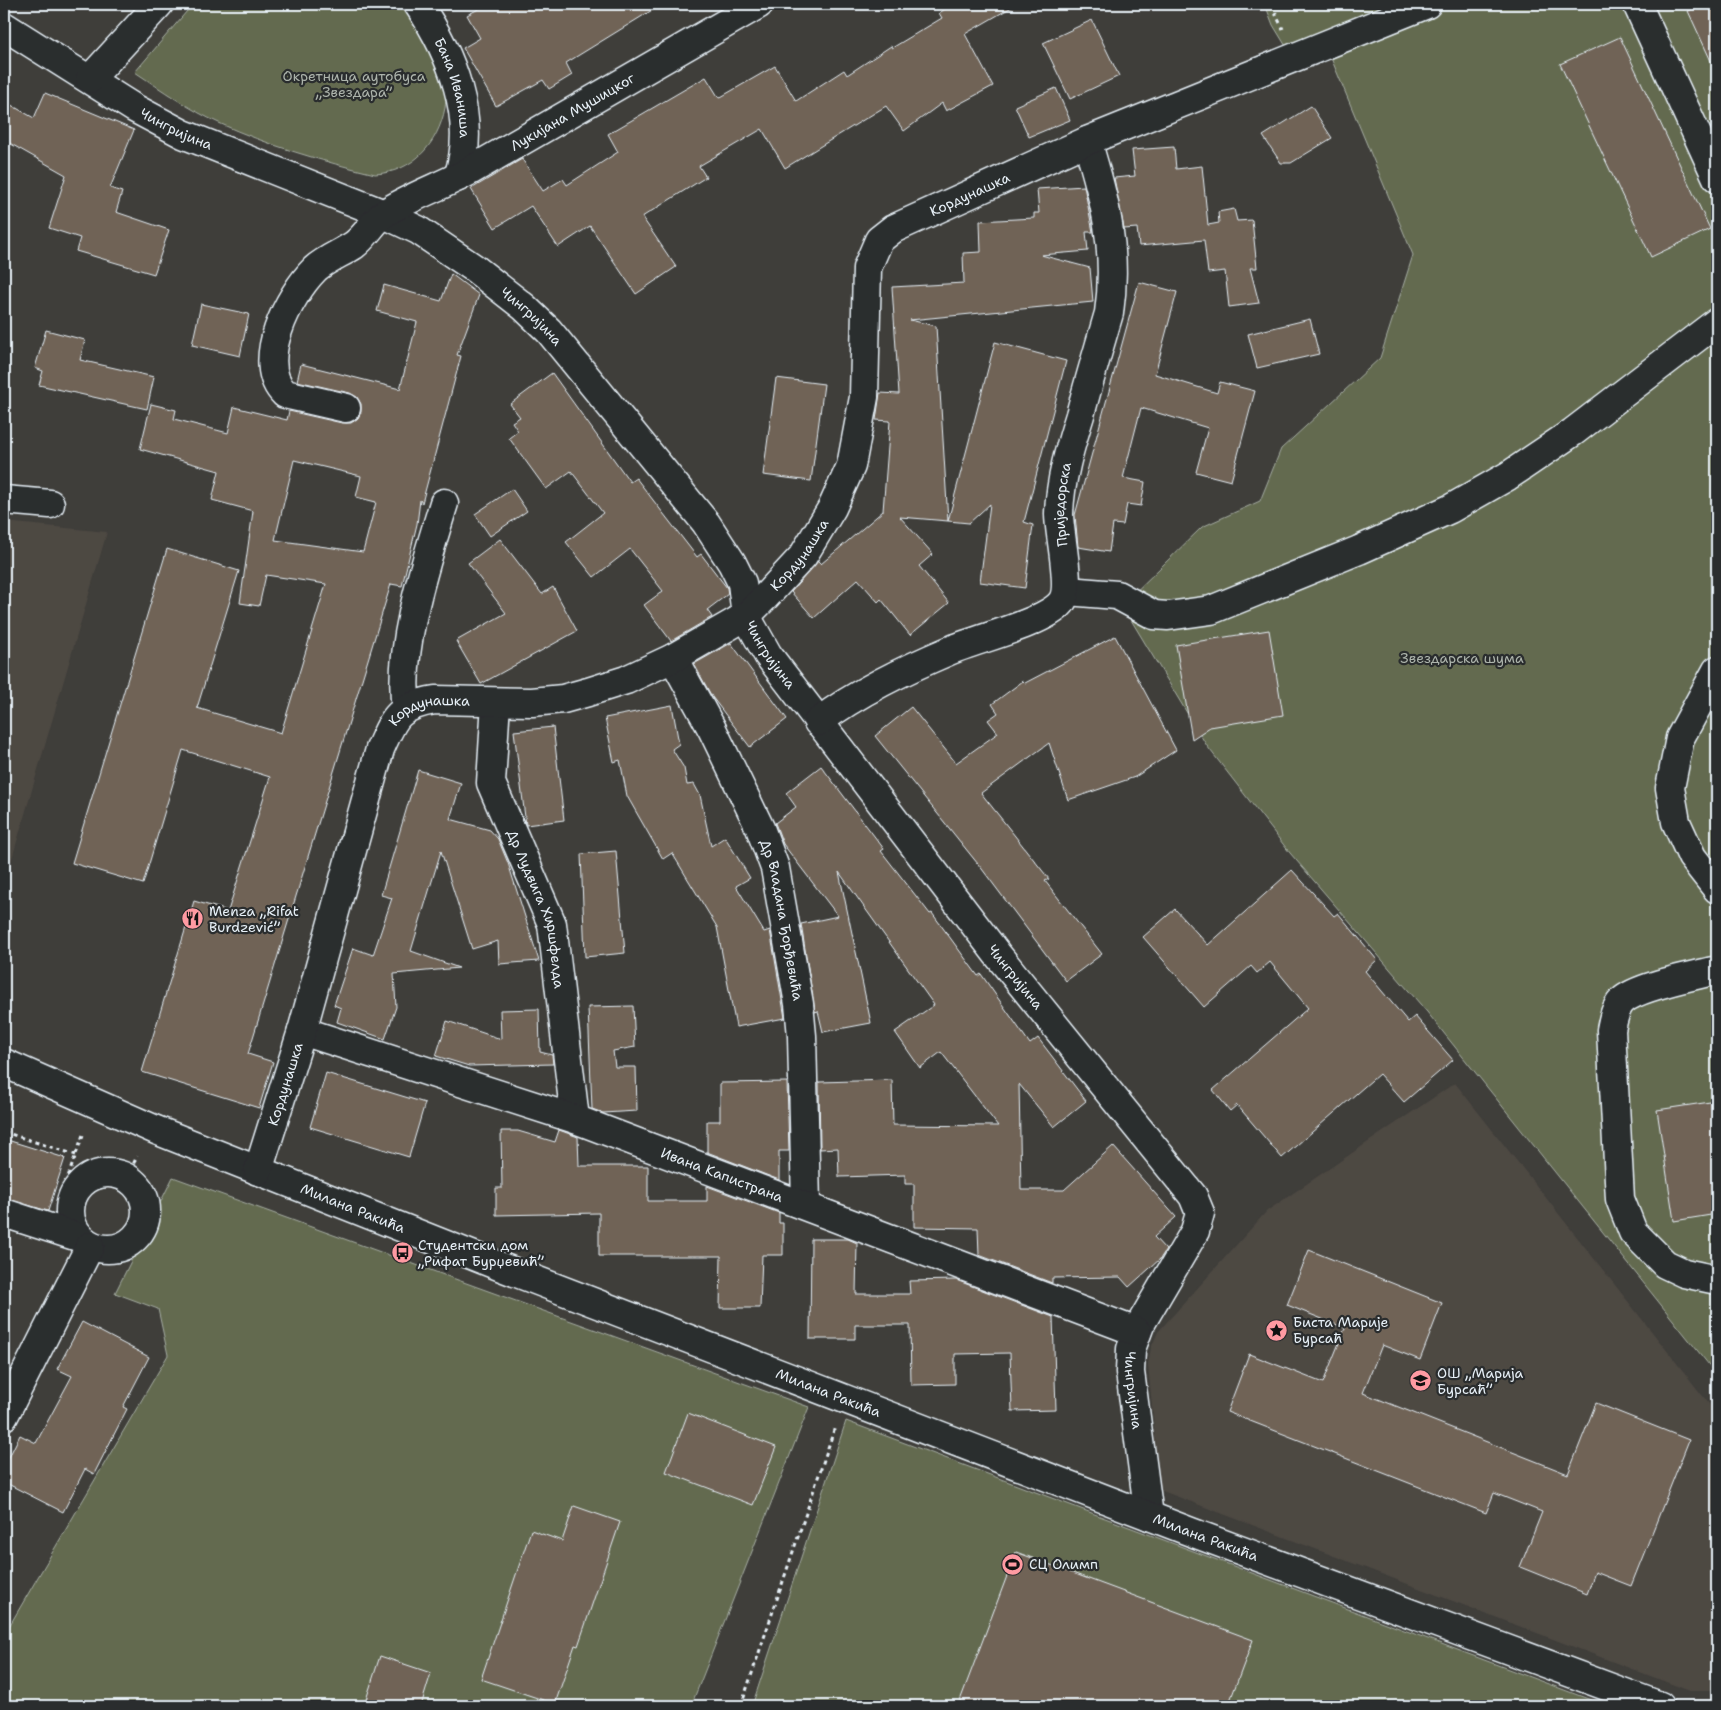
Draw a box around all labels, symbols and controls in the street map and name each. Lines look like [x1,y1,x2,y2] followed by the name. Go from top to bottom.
[430,34,474,138] street label: Бана Иваниша
[283,67,426,101] park label: Окретница аутобуса „Звездара”
[507,68,639,155] street label: Лукијана Мушицког
[137,104,215,154] street label: Чингријина
[927,168,1013,220] street label: Кордунашка
[497,283,566,350] street label: Чингријина
[1050,460,1075,548] street label: Приједорска
[766,515,833,595] street label: Кордунашка
[741,617,800,693] street label: Чингријина
[1400,649,1524,667] park label: Звездарска шума
[384,691,470,729] street label: Кордунашка
[503,827,569,990] street label: Др Лудвига Хиршфелда
[756,837,807,1002] street label: Др Владана Ђорђевића
[209,902,299,936] place label: Menza „Rifat Burdzević”
[181,907,205,931] restaurant icon: Menza „Rifat Burdzević”
[984,941,1047,1013] street label: Чингријина
[264,1040,307,1128] street label: Кордунашка
[658,1143,786,1206] street label: Ивана Капистрана
[298,1179,408,1237] street label: Милана Ракића
[417,1236,544,1270] place label: Студентски дом „Рифат Бурџевић”
[390,1241,414,1265] bus stop icon: Студентски дом „Рифат Бурџевић”
[1293,1313,1389,1347] place label: Биста Марије Бурсаћ
[1265,1318,1289,1342] place icon: Биста Марије Бурсаћ
[1121,1351,1146,1431] street label: Чингријина
[773,1364,884,1421] street label: Милана Ракића
[1437,1364,1524,1398] place label: ОШ „Марија Бурсаћ”
[1409,1369,1433,1393] school or university icon: ОШ „Марија Бурсаћ”
[1150,1509,1261,1565] street label: Милана Ракића
[1001,1552,1025,1576] sports icon: СЦ Олимп
[1029,1555,1098,1573] place label: СЦ Олимп

